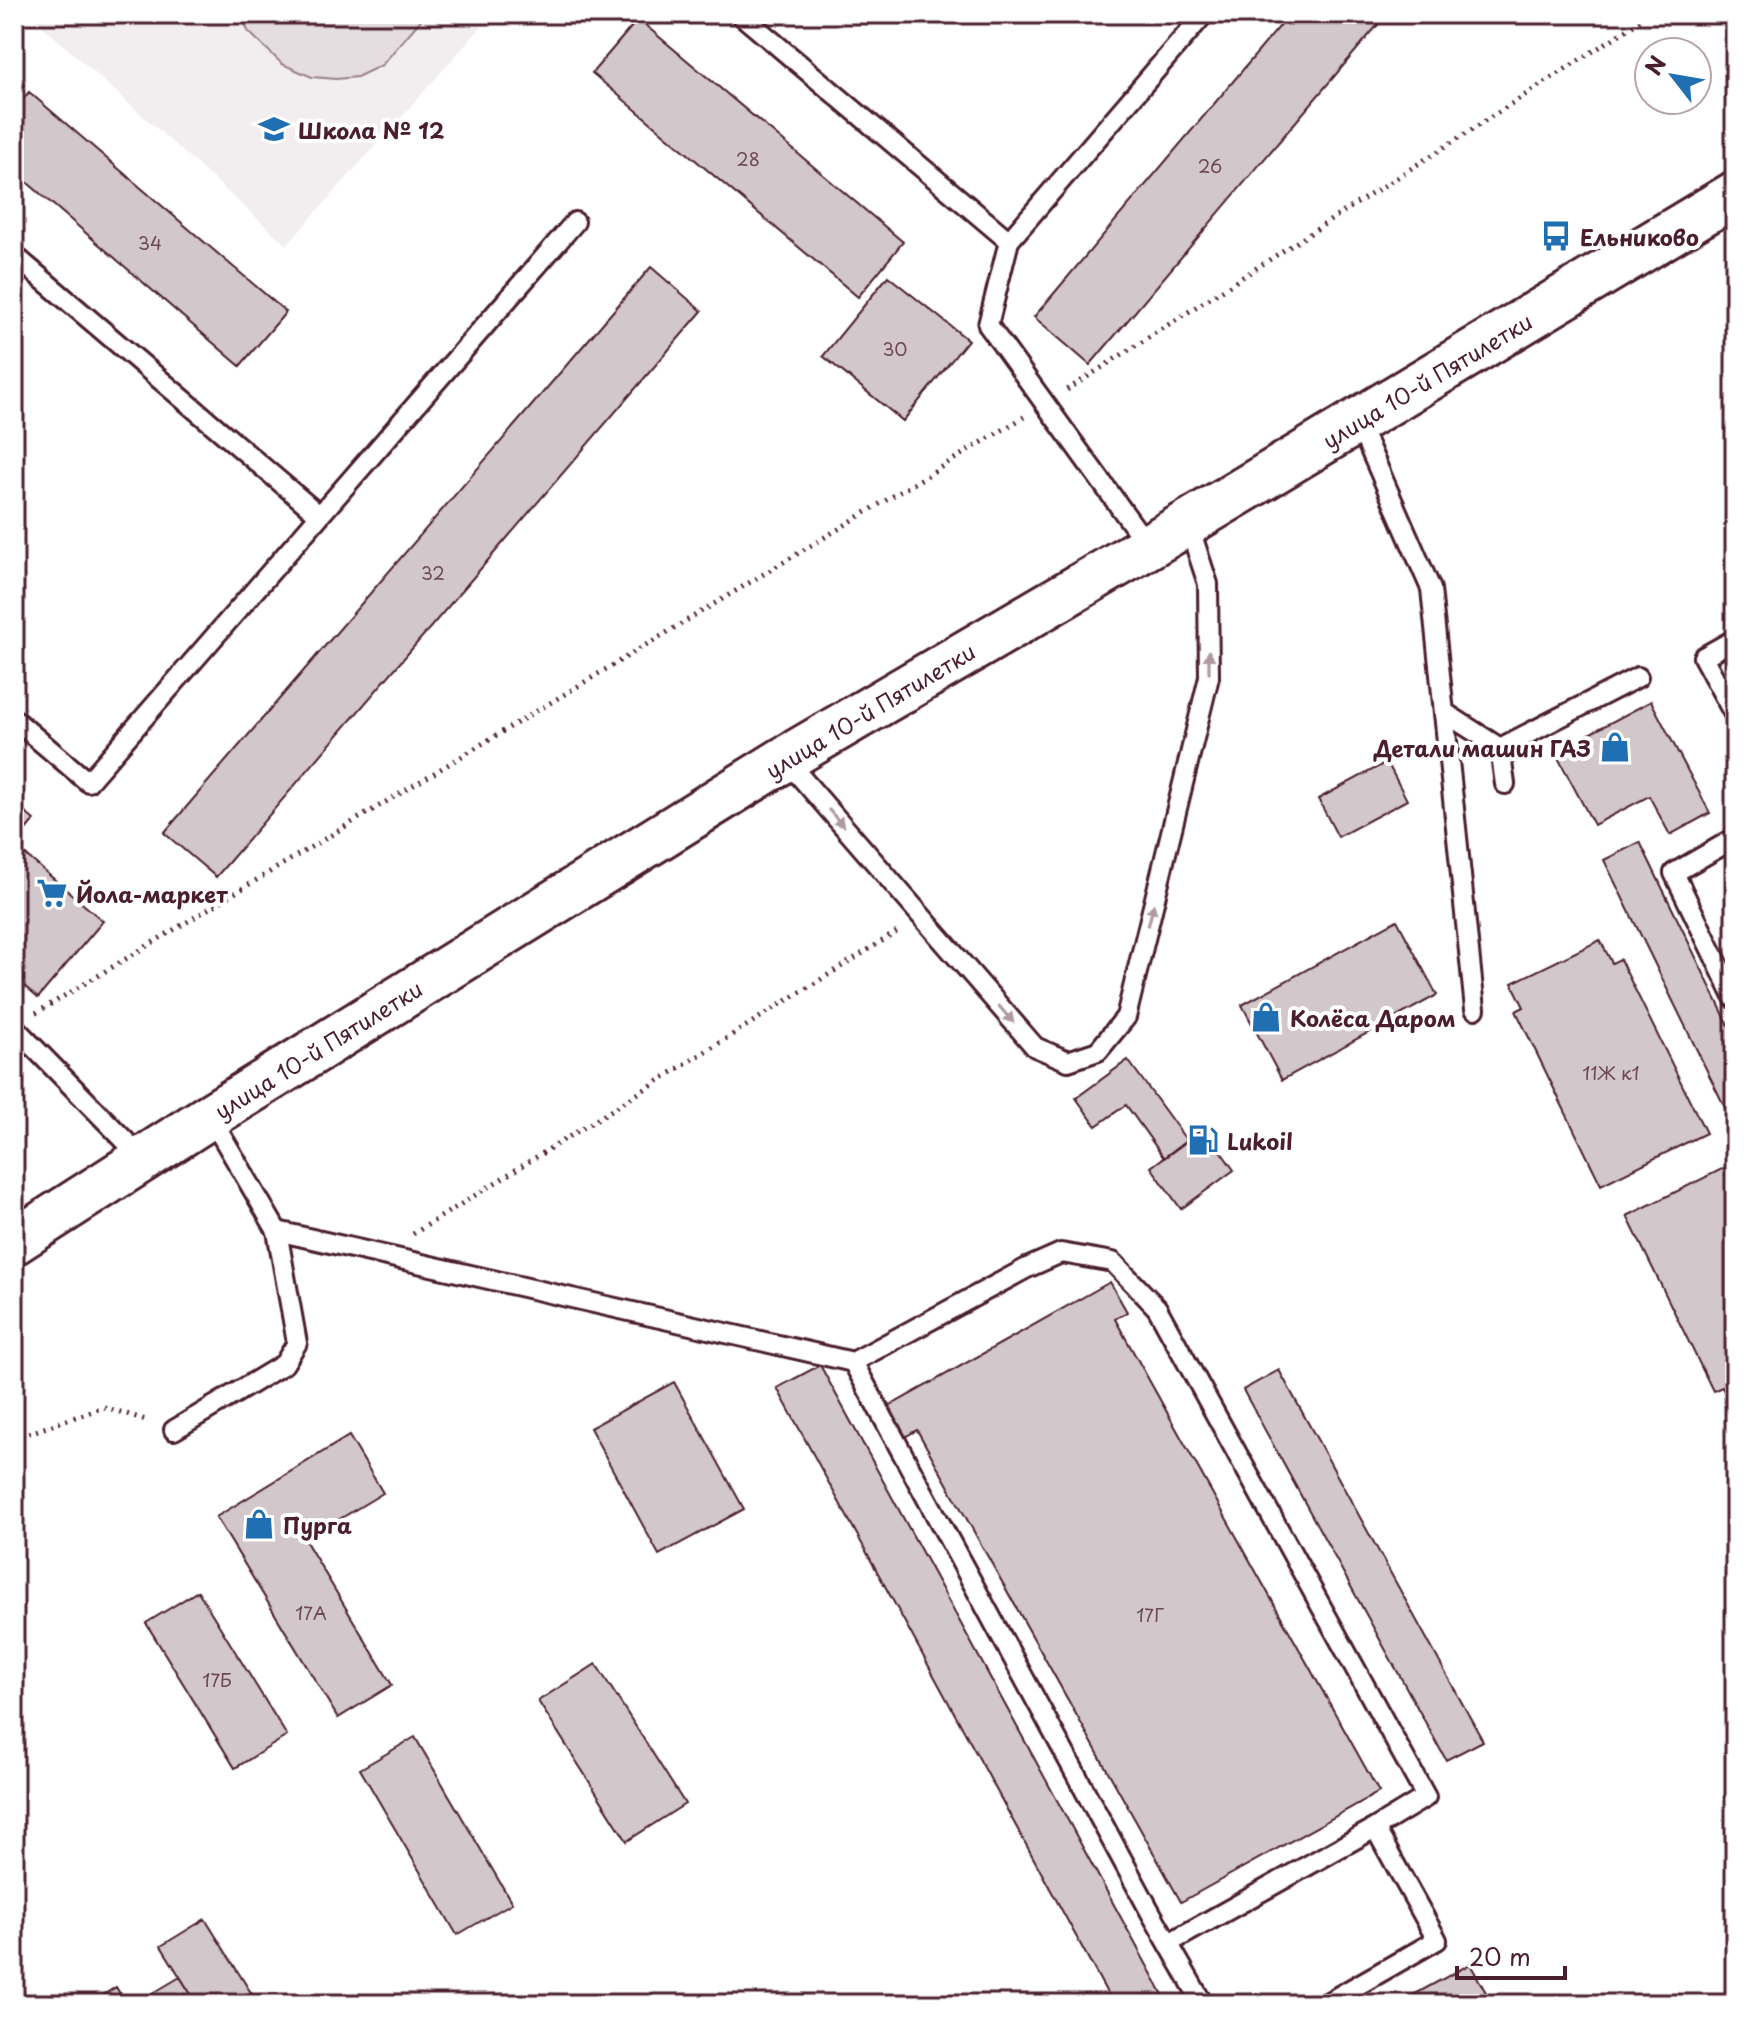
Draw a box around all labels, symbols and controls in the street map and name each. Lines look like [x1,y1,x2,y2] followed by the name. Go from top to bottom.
[1633,36,1713,116] north arrow
[1636,49,1673,81] text: N
[257,112,291,146] school or university icon: Школа № 12
[298,113,444,146] place label: Школа № 12
[736,145,760,172] house number: 28
[1198,152,1222,179] house number: 26
[1539,219,1573,253] bus stop icon: Ельниково
[1580,220,1699,253] place label: Ельниково
[138,229,162,256] house number: 34
[1316,304,1538,456] street label: улица 10-й Пятилетки
[882,335,908,362] house number: 30
[421,559,445,586] house number: 32
[759,634,981,786] street label: улица 10-й Пятилетки
[1203,649,1215,674] one-way arrow
[1598,730,1632,764] shop icon: Детали машин ГАЗ
[1373,731,1591,764] place label: Детали машин ГАЗ
[827,808,844,828] one-way arrow
[35,876,69,910] supermarket icon: Йола-маркет
[76,877,228,910] place label: Йола-маркет
[1145,902,1157,927] one-way arrow
[208,971,428,1127] street label: улица 10-й Пятилетки
[1249,1000,1283,1034] shop icon: Колёса Даром
[1290,1001,1456,1034] place label: Колёса Даром
[997,1005,1015,1024] one-way arrow
[1582,1059,1640,1086] house number: 11Ж к1
[1186,1123,1220,1157] fuel station icon: Lukoil
[1227,1124,1293,1157] place label: Lukoil
[242,1507,276,1541] shop icon: Пурга
[283,1508,352,1541] place label: Пурга
[295,1599,327,1626] house number: 17А
[1136,1601,1164,1628] house number: 17Г
[202,1666,232,1693] house number: 17Б
[1457,1930,1565,1980] scale bar
[1469,1938,1531,1974] text: 20 m

